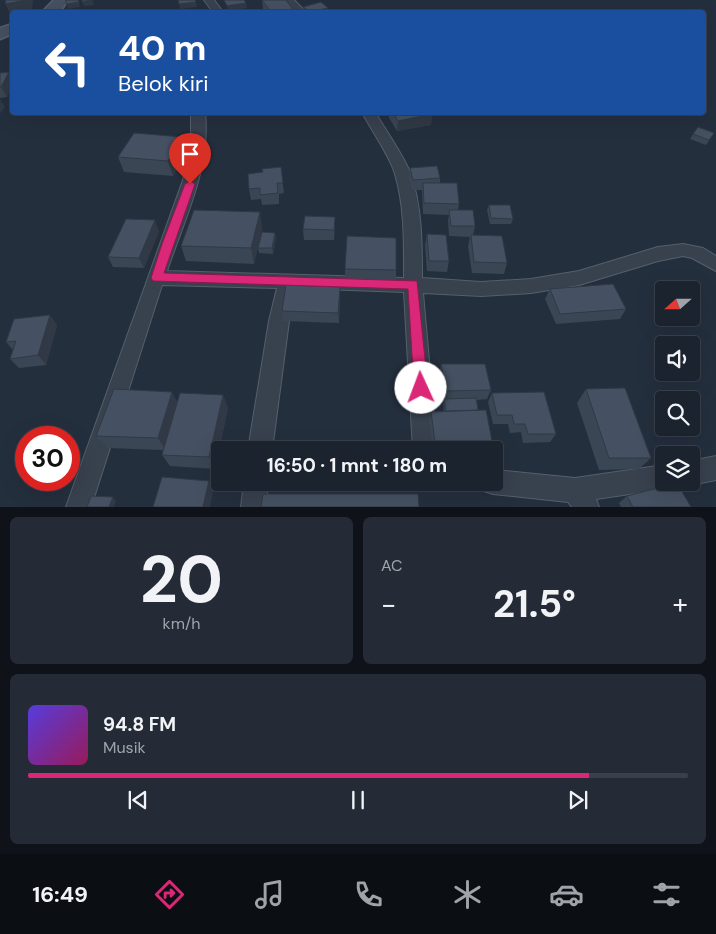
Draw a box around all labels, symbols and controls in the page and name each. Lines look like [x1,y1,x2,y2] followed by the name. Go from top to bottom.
[118,25,207,71] text: 40 m
[35,30,100,95] icon: left
[118,69,208,98] text: Belok kiri
[169,133,211,184] pin
[176,140,204,168] icon: arrive
[655,281,700,326] north arrow
[655,281,700,491] map controls
[655,336,700,381] button: sound
[394,361,446,413] position arrow
[655,391,700,436] button: search
[15,426,80,491] speed limit sign: 30
[655,446,700,491] button: layers
[267,453,447,478] text: 16:50 · 1 mnt · 180 m
[140,538,223,622] text: 20
[381,555,402,576] text: AC
[493,579,576,629] text: 21.5°
[381,586,396,623] text: −
[673,586,688,623] text: +
[163,613,200,634] text: km/h
[103,712,176,737] text: 94.8 FM
[103,737,146,758] text: Musik
[124,786,152,814] icon: previous
[344,786,372,814] icon: pause
[564,786,592,814] icon: next
[152,877,187,912] icon: directions
[252,877,287,912] icon: music
[351,877,386,912] icon: phone
[450,877,485,912] icon: climate
[549,877,584,912] icon: car
[649,877,684,912] icon: filters
[32,880,88,909] text: 16:49

